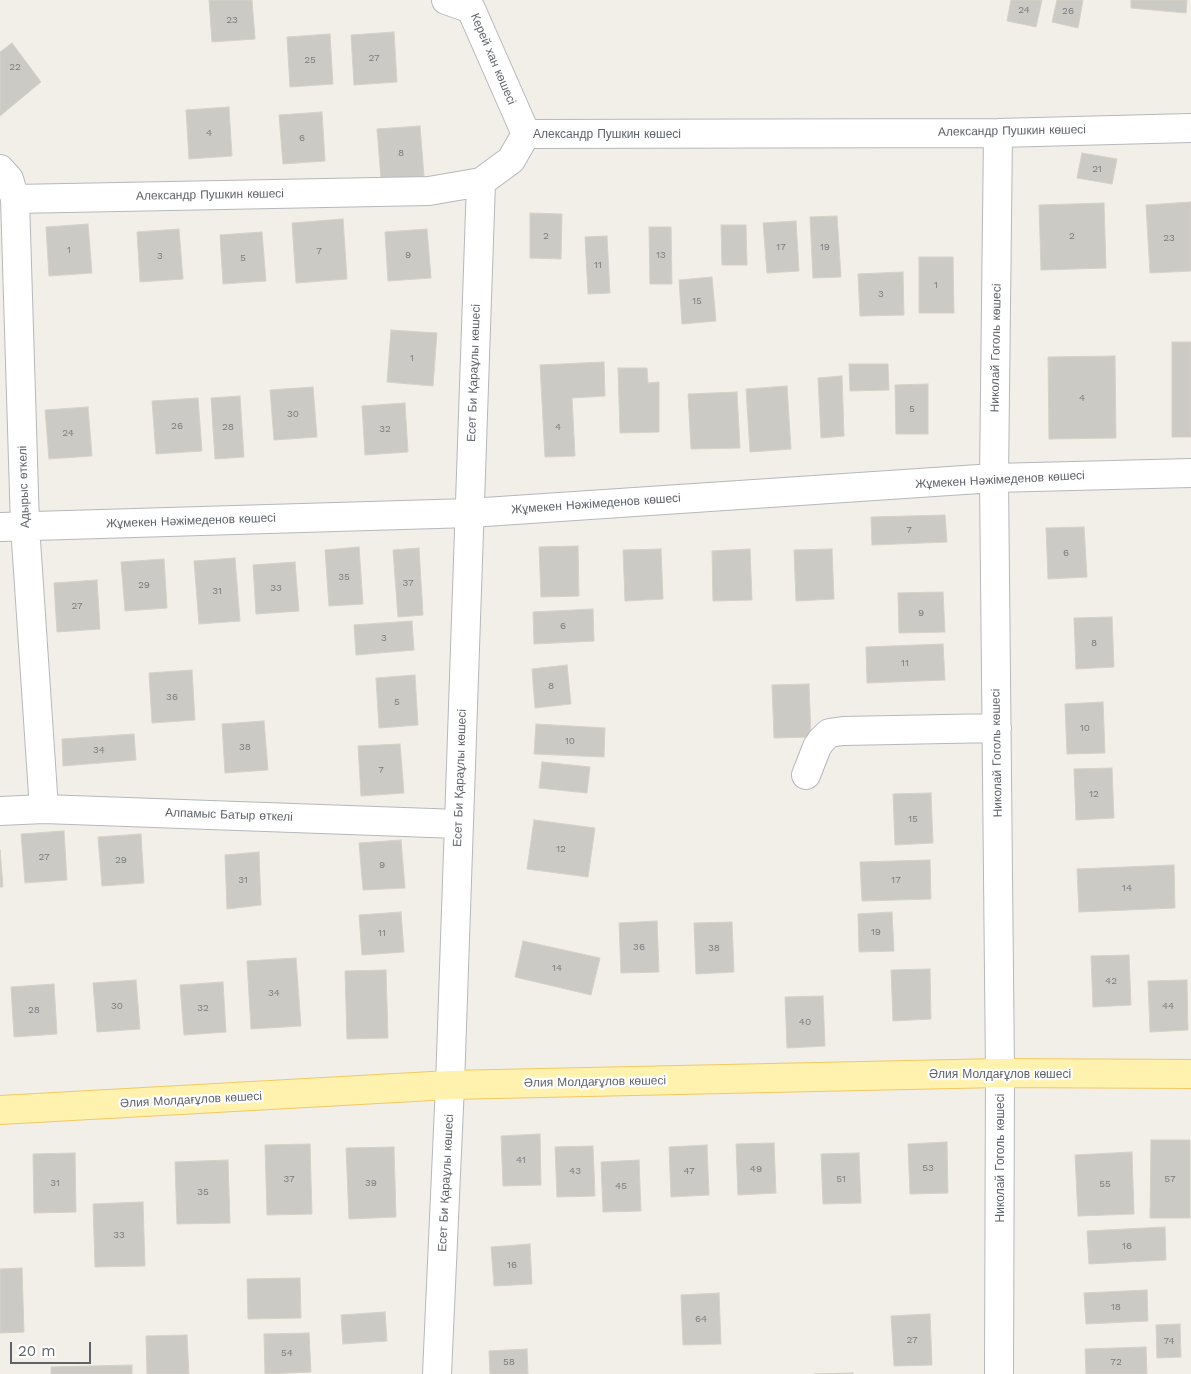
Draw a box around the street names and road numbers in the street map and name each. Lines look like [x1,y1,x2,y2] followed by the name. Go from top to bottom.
[467,11,519,107] street label: Керей хан көшесі
[938,123,1086,139] street label: Александр Пушкин көшесі
[533,127,681,141] street label: Александр Пушкин көшесі
[136,187,284,203] street label: Александр Пушкин көшесі
[988,284,1004,412] street label: Николай Гоголь көшесі
[464,304,484,442] street label: Есет Би Қараұлы көшесі
[15,446,33,528] street label: Адырыс өткелі
[915,468,1085,492] street label: Жұмекен Нәжімеденов көшесі
[511,491,681,517] street label: Жұмекен Нәжімеденов көшесі
[106,511,276,531] street label: Жұмекен Нәжімеденов көшесі
[989,689,1005,817] street label: Николай Гоголь көшесі
[450,709,470,847] street label: Есет Би Қараұлы көшесі
[165,806,293,824] street label: Алпамыс Батыр өткелі
[929,1067,1071,1081] street label: Әлия Молдағұлов көшесі
[524,1074,666,1090] street label: Әлия Молдағұлов көшесі
[120,1089,262,1111] street label: Әлия Молдағұлов көшесі
[993,1094,1007,1222] street label: Николай Гоголь көшесі
[435,1114,457,1252] street label: Есет Би Қараұлы көшесі

